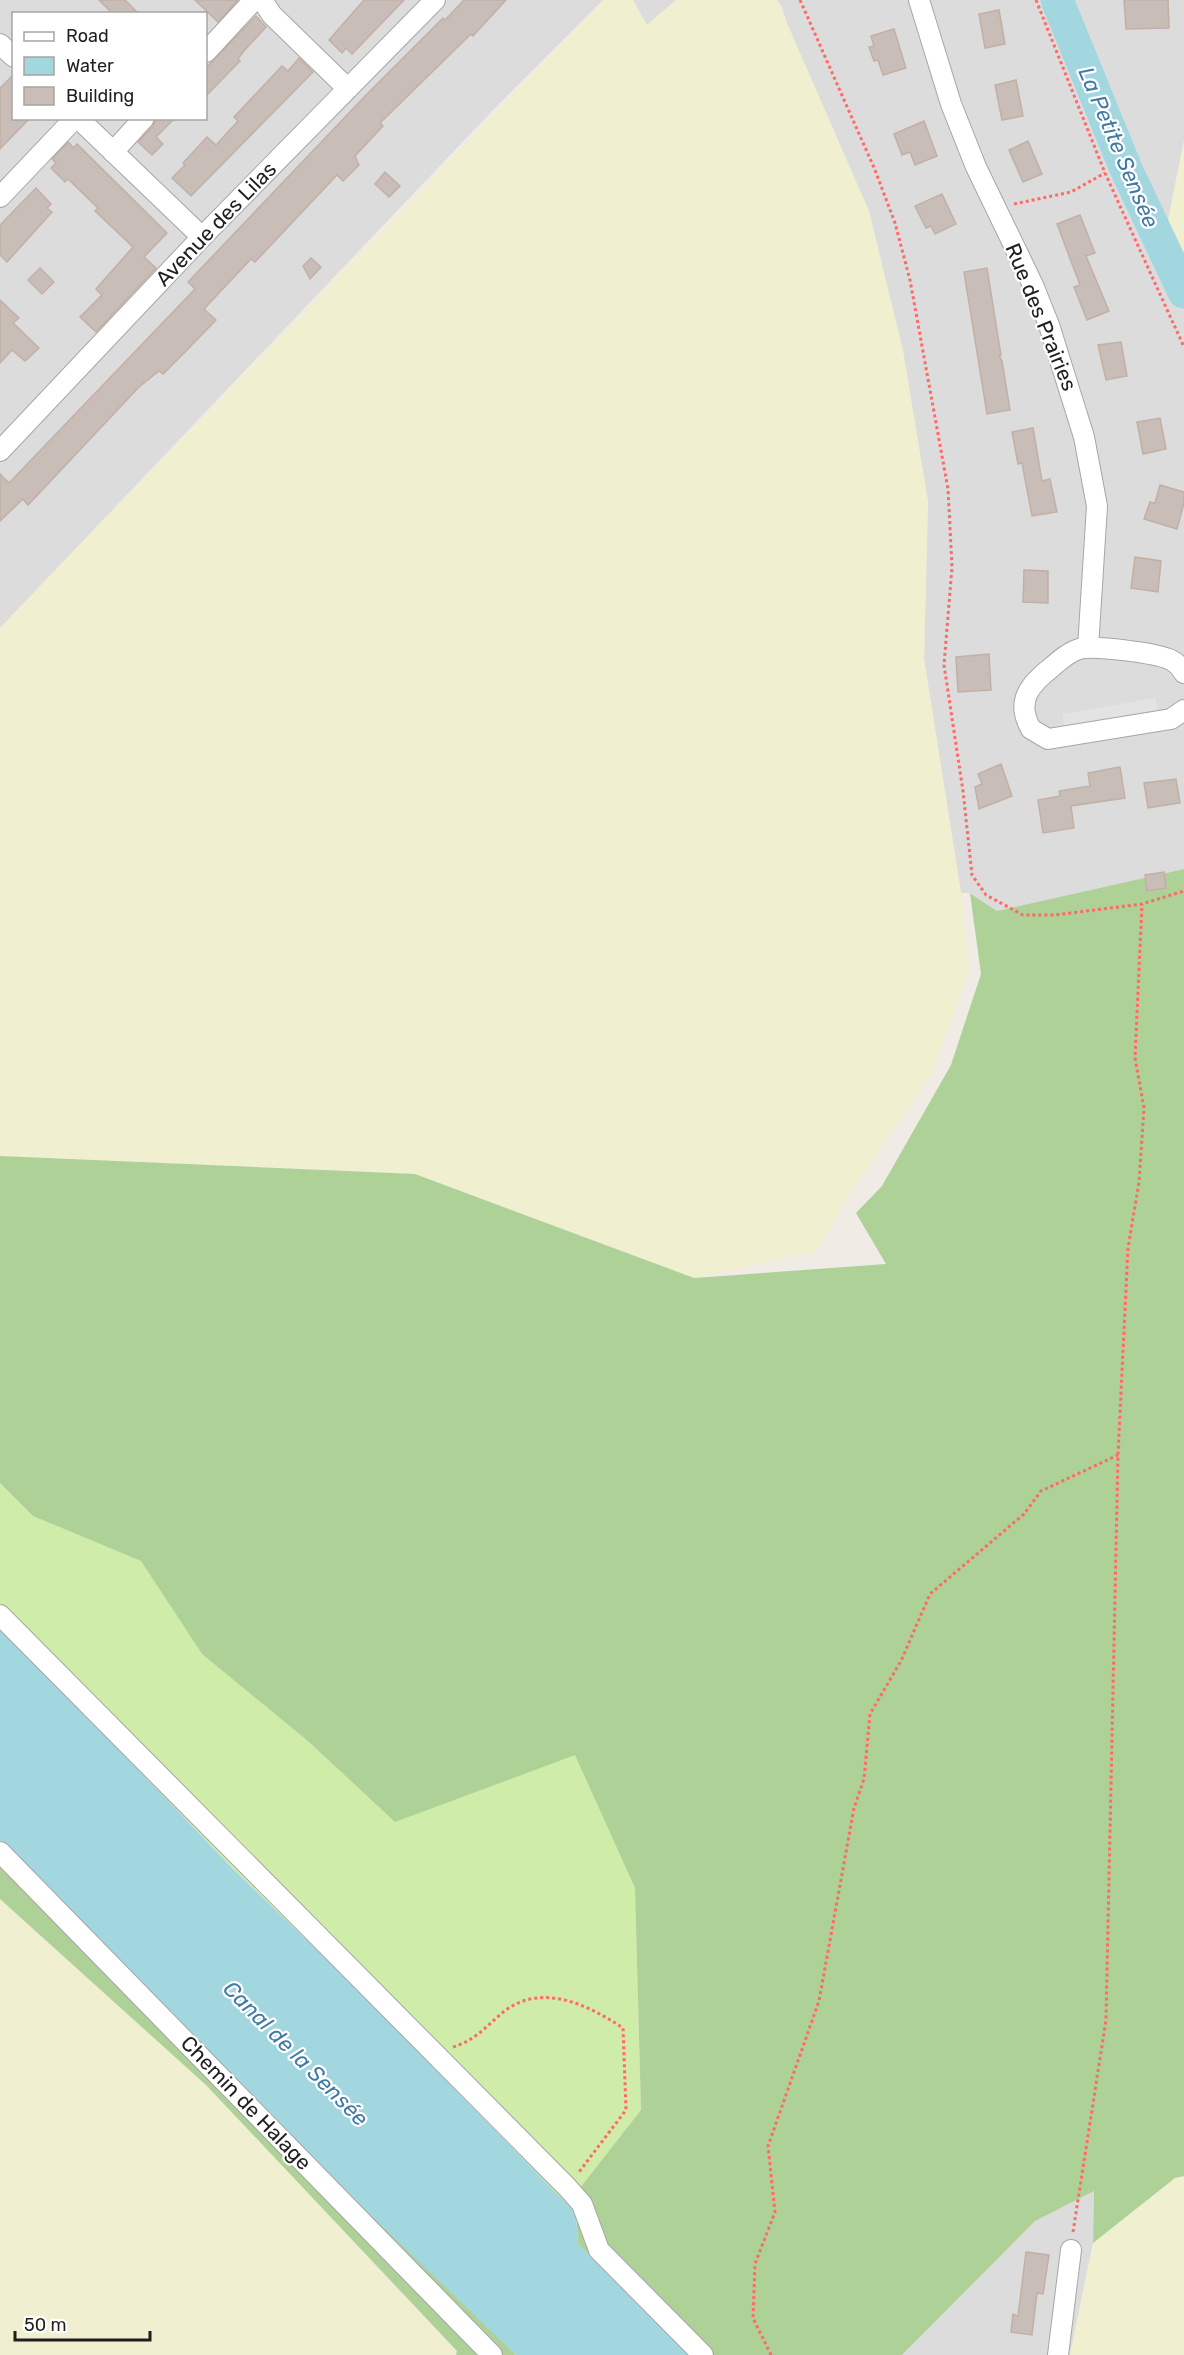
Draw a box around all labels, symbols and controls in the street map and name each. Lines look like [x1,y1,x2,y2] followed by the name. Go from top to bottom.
[12,12,207,120] legend
[66,25,109,47] text: Road
[66,55,114,77] text: Water
[1073,63,1165,232] water label: La Petite Sensée
[66,85,134,107] text: Building
[150,156,281,291] street label: Avenue des Lilas
[1000,239,1082,394] street label: Rue des Prairies
[217,1975,374,2132] water label: Canal de la Sensée
[176,2030,317,2175] street label: Chemin de Halage
[15,2304,150,2342] scale bar
[24,2314,67,2336] text: 50 m

